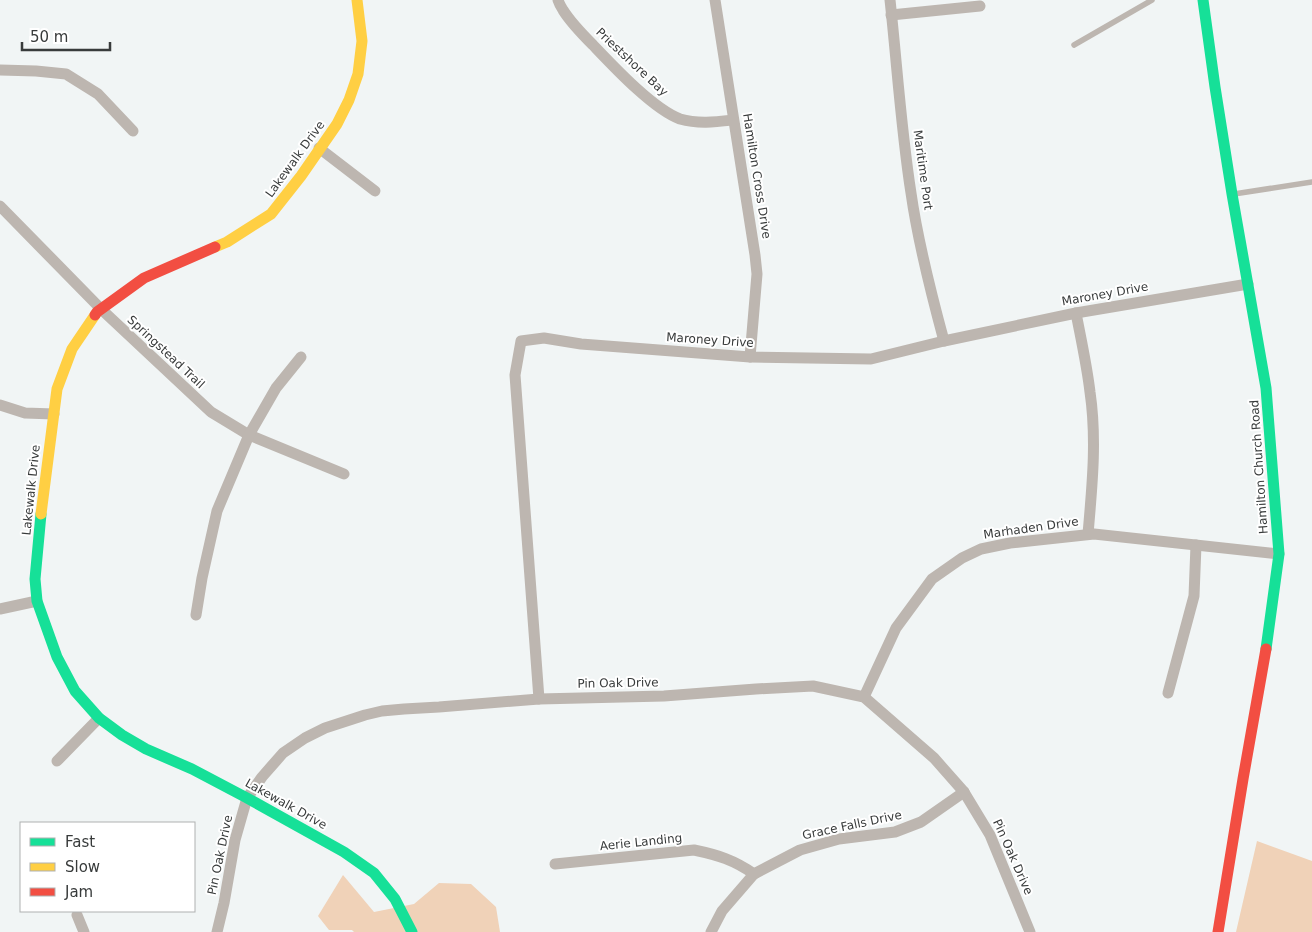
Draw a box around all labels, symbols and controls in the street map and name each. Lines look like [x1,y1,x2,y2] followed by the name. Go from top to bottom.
[22,20,110,52] scale bar
[593,25,671,99] street label: Priestshore Bay
[30,28,68,46] text: 50 m
[740,112,774,240] street label: Hamilton Cross Drive
[263,118,327,200] street label: Lakewalk Drive
[910,129,936,211] street label: Maritime Port
[1061,279,1149,309] street label: Maroney Drive
[125,313,207,391] street label: Springstead Trail
[666,330,754,350] street label: Maroney Drive
[1247,399,1271,535] street label: Hamilton Church Road
[19,444,43,536] street label: Lakewalk Drive
[983,514,1079,542] street label: Marhaden Drive
[577,675,659,691] street label: Pin Oak Drive
[243,776,329,832] street label: Lakewalk Drive
[801,808,903,842] street label: Grace Falls Drive
[205,814,235,896] street label: Pin Oak Drive
[990,817,1036,897] street label: Pin Oak Drive
[20,822,195,912] legend
[599,831,683,853] street label: Aerie Landing
[65,833,95,851] text: Fast
[65,858,100,876] text: Slow
[64,883,93,901] text: Jam

